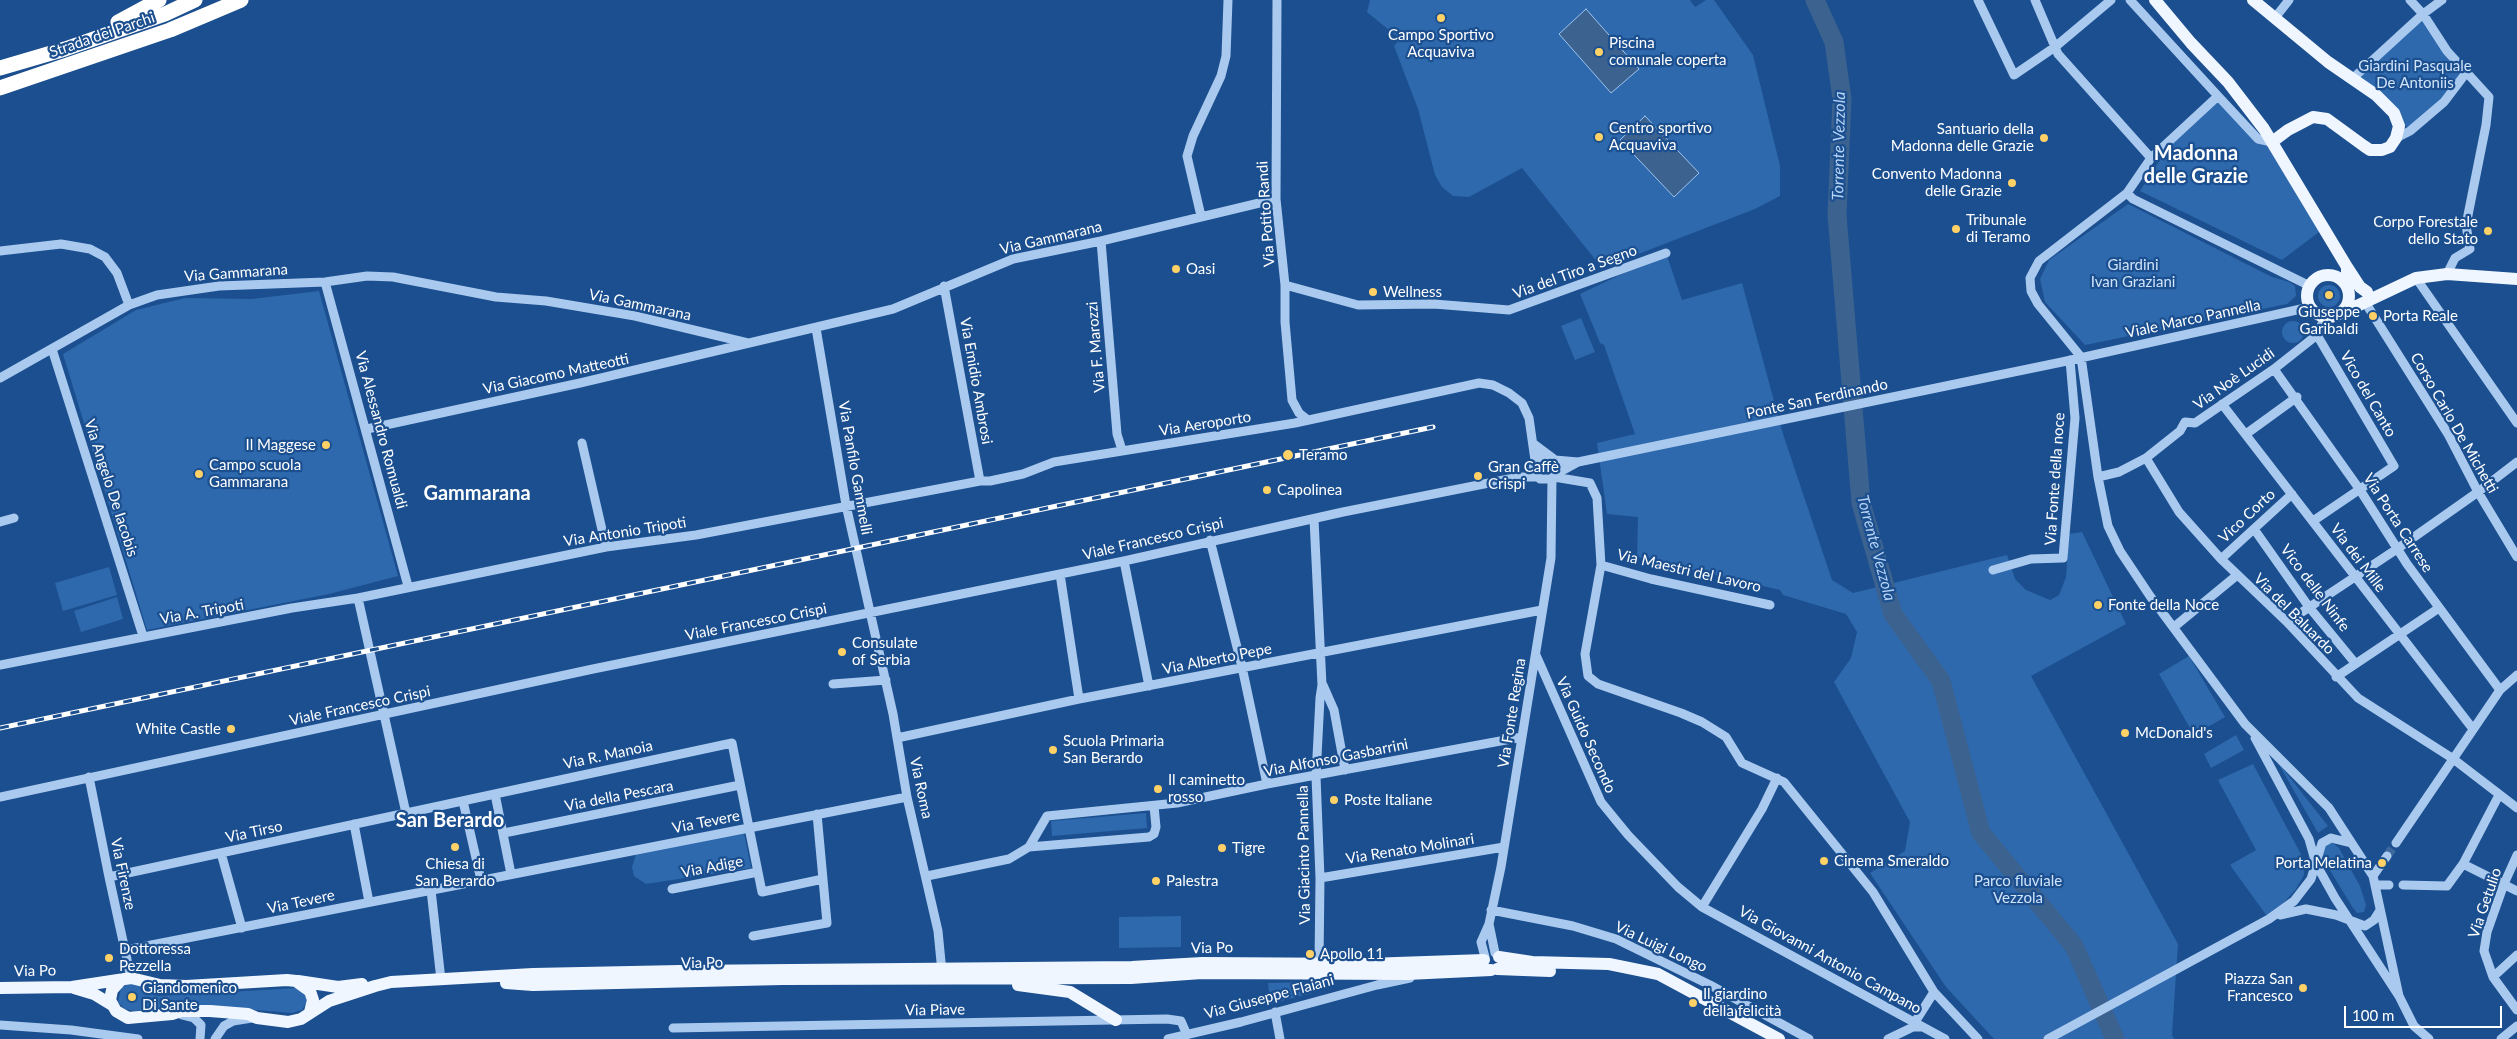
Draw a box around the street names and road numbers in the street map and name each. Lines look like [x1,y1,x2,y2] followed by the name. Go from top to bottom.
[47,9,157,61] street label: Strada dei Parchi
[1253,160,1279,268] street label: Via Potito Randi
[998,218,1104,258] street label: Via Gammarana
[1511,241,1639,303] street label: Via del Tiro a Segno
[183,260,289,286] street label: Via Gammarana
[587,285,693,325] street label: Via Gammarana
[2124,296,2262,342] street label: Viale Marco Pannella
[1083,301,1109,393] street label: Via F. Marozzi
[956,316,996,446] street label: Via Emidio Ambrosi
[2190,344,2278,414] street label: Via Noè Lucidi
[2336,348,2400,440] street label: Vico del Canto
[351,349,411,511] street label: Via Alessandro Romualdi
[481,350,631,398] street label: Via Giacomo Matteotti
[2406,350,2502,496] street label: Corso Carlo De Michetti
[1745,375,1889,423] street label: Ponte San Ferdinando
[834,400,876,536] street label: Via Panfilo Gammelli
[1158,408,1252,440] street label: Via Aeroporto
[2041,412,2069,546] street label: Via Fonte della noce
[80,417,142,559] street label: Via Angelo De Iacobis
[2359,470,2437,576] street label: Via Porta Carrese
[2215,485,2279,547] street label: Vico Corto
[562,513,688,551] street label: Via Antonio Tripoti
[1081,514,1225,564] street label: Viale Francesco Crispi
[2326,520,2390,596] street label: Via dei Mille
[2276,541,2354,635] street label: Vico delle Ninfe
[1615,546,1763,596] street label: Via Maestri del Lavoro
[2250,570,2338,658] street label: Via del Baluardo
[159,596,245,628] street label: Via A. Tripoti
[684,599,828,645] street label: Viale Francesco Crispi
[1161,640,1273,678] street label: Via Alberto Pepe
[1494,657,1530,769] street label: Via Fonte Regina
[1552,674,1620,796] street label: Via Guido Secondo
[288,682,432,730] street label: Viale Francesco Crispi
[1262,735,1410,781] street label: Via Alfonso Gasbarrini
[562,737,654,773] street label: Via R. Manoia
[906,756,936,820] street label: Via Roma
[563,777,675,815] street label: Via della Pescara
[1294,785,1314,925] street label: Via Giacinto Pannella
[671,807,741,837] street label: Via Tevere
[224,817,284,847] street label: Via Tirso
[1345,830,1475,868] street label: Via Renato Molinari
[107,836,139,912] street label: Via Firenze
[680,852,744,882] street label: Via Adige
[2465,865,2505,941] street label: Via Getulio
[266,886,336,918] street label: Via Tevere
[1735,902,1925,1018] street label: Via Giovanni Antonio Campano
[1612,918,1710,976] street label: Via Luigi Longo
[1191,939,1233,957] street label: Via Po
[681,954,723,972] street label: Via Po
[14,962,56,980] street label: Via Po
[1202,971,1336,1023] street label: Via Giuseppe Flaiani
[905,1000,965,1020] street label: Via Piave

